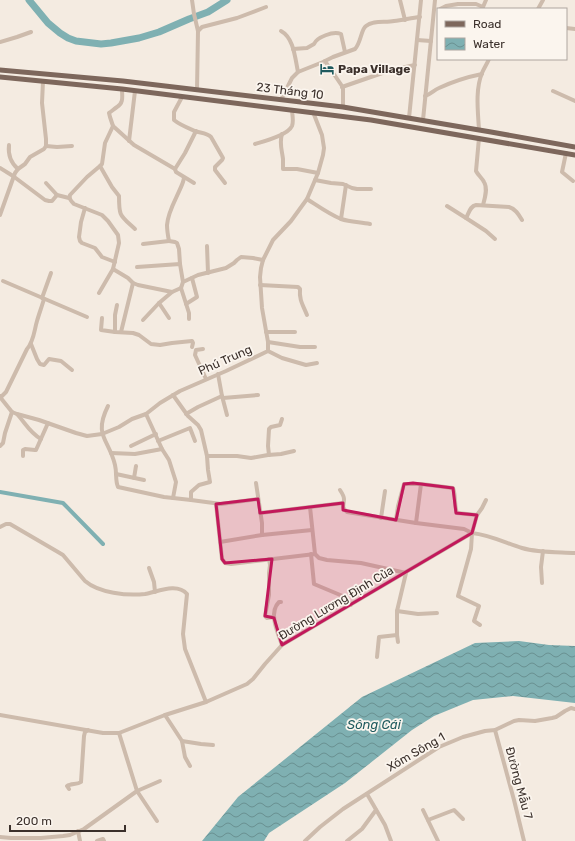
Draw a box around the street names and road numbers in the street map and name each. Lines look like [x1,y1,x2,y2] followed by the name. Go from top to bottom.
[256,80,324,102] street label: 23 Tháng 10
[196,342,254,378] street label: Phú Trung
[276,563,396,643] street label: Đường Lương Định Của
[384,730,448,774] street label: Xóm Sông 1
[503,745,535,821] street label: Đường Mẫu 7

